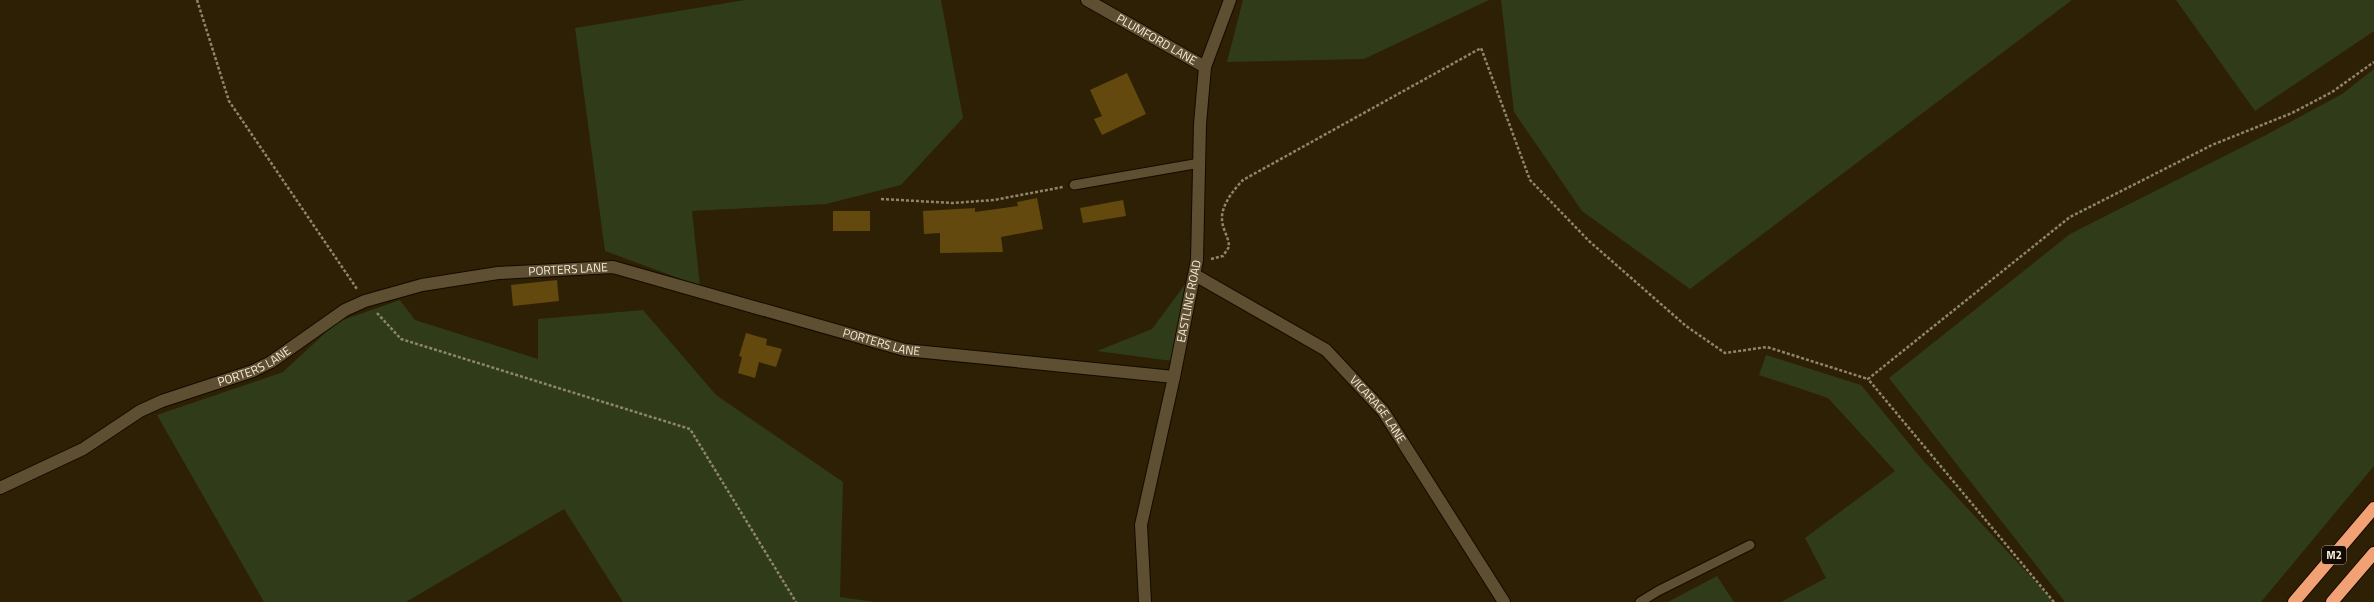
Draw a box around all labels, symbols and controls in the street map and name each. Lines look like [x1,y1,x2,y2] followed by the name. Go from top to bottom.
[1113,9,1201,70] street label: PLUMFORD LANE
[528,257,609,280] street label: PORTERS LANE
[1171,258,1206,344] street label: EASTLING ROAD
[841,323,921,361] street label: PORTERS LANE
[215,341,295,391] street label: PORTERS LANE
[1345,371,1411,447] street label: VICARAGE LANE
[2322,546,2346,564] road number: M2

